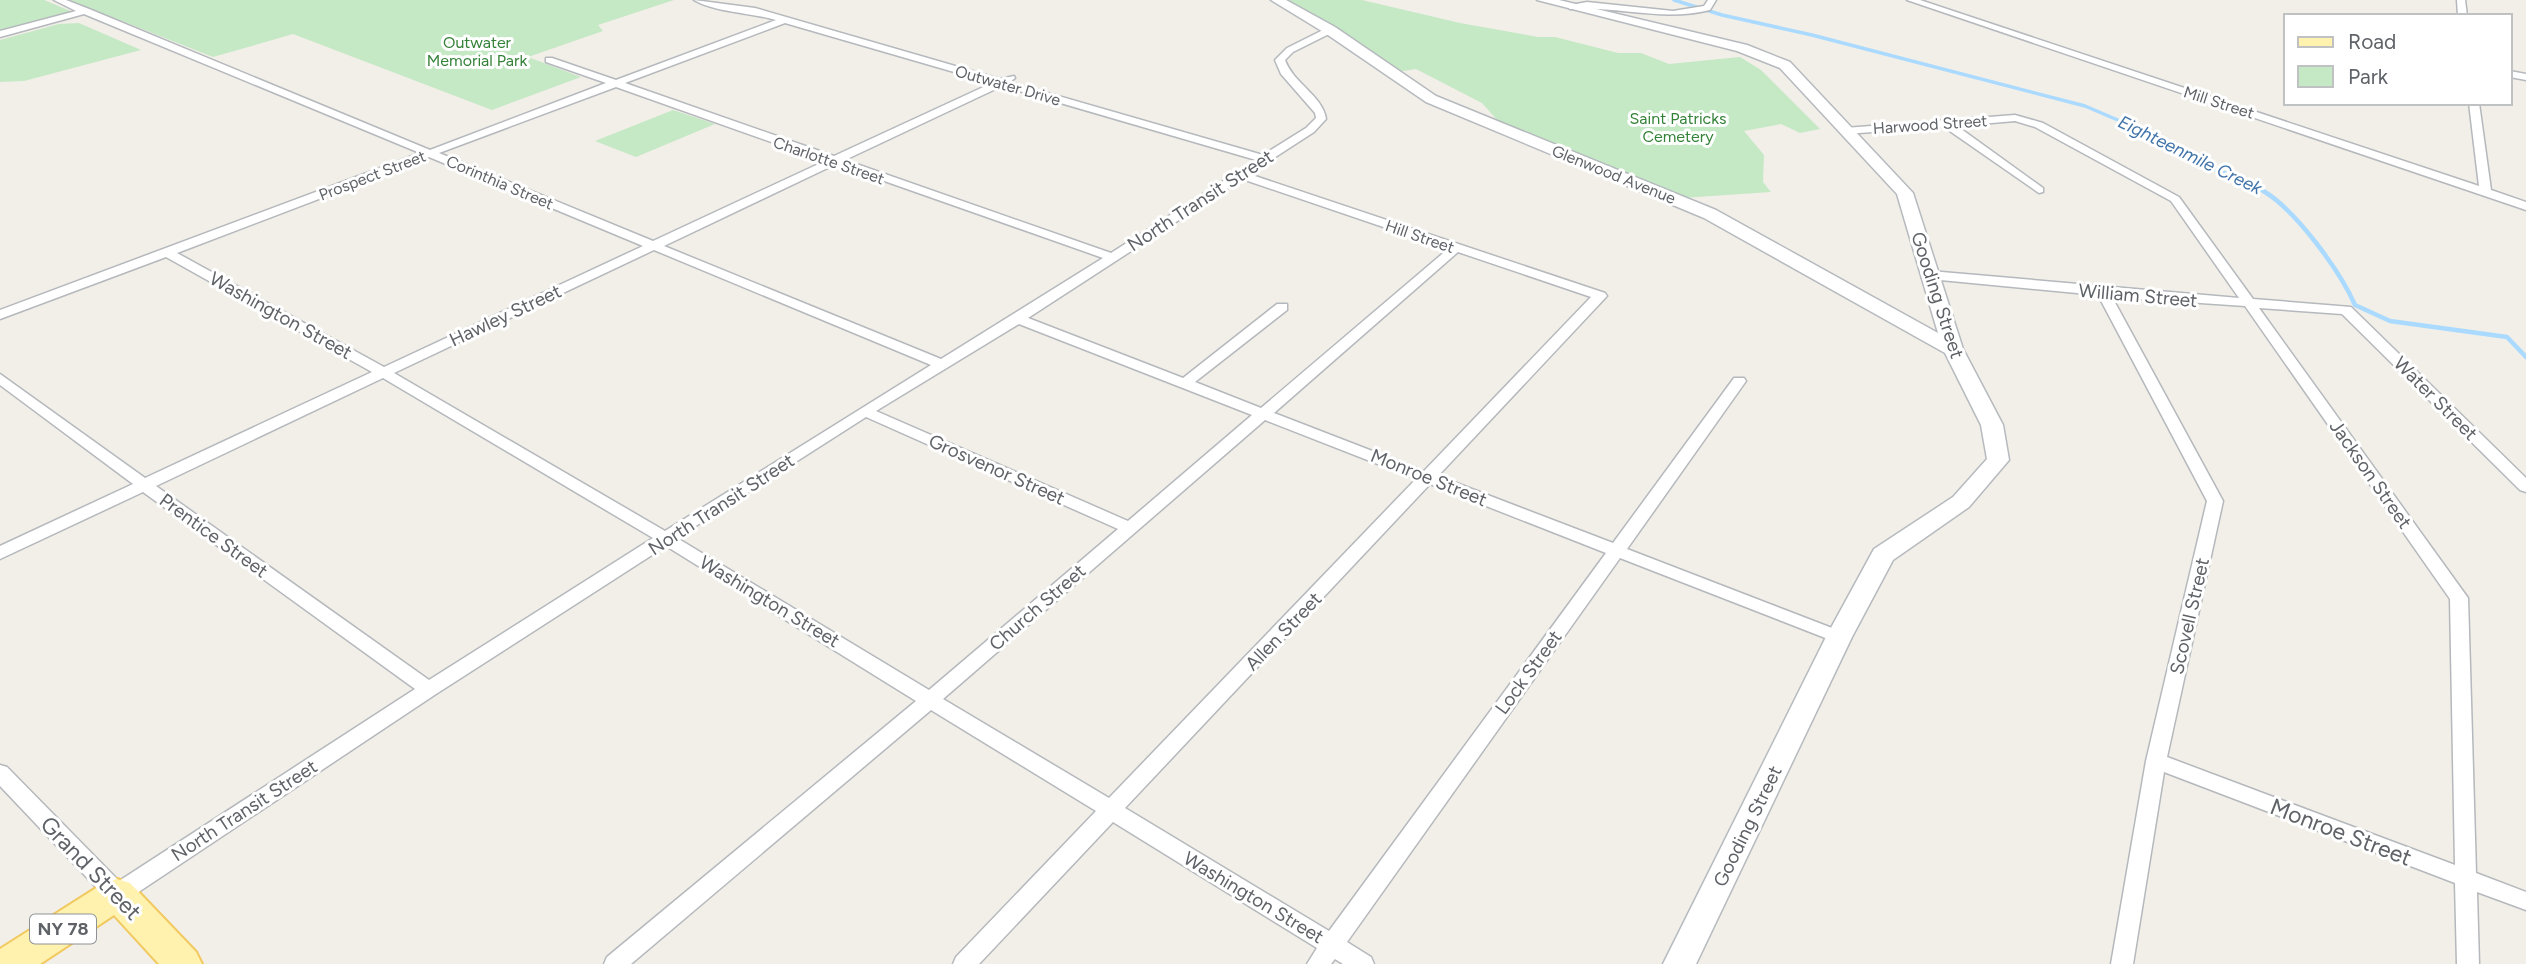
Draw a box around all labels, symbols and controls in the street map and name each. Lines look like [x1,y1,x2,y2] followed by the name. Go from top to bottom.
[2284,14,2512,105] legend
[2348,29,2396,54] text: Road
[427,33,527,70] park label: Outwater Memorial Park
[953,61,1063,110] street label: Outwater Drive
[2348,64,2389,89] text: Park
[2181,82,2257,123] street label: Mill Street
[1630,109,1726,146] park label: Saint Patricks Cemetery
[1872,111,1988,138] street label: Harwood Street
[2114,111,2267,200] water label: Eighteenmile Creek
[771,133,887,188] street label: Charlotte Street
[1549,141,1679,208] street label: Glenwood Avenue
[1123,145,1278,256] street label: North Transit Street
[316,146,428,205] street label: Prospect Street
[443,151,556,214] street label: Corinthia Street
[1383,216,1457,257] street label: Hill Street
[1906,229,1969,361] street label: Gooding Street
[205,267,356,364] street label: Washington Street
[446,279,565,351] street label: Hawley Street
[2078,279,2198,312] street label: William Street
[2389,352,2482,445] street label: Water Street
[2325,416,2417,533] street label: Jackson Street
[925,429,1068,510] street label: Grosvenor Street
[1367,444,1490,511] street label: Monroe Street
[644,449,799,560] street label: North Transit Street
[155,488,272,582] street label: Prentice Street
[695,551,844,652] street label: Washington Street
[2165,556,2214,677] street label: Scovell Street
[984,559,1090,655] street label: Church Street
[1240,587,1326,675] street label: Allen Street
[1490,626,1567,719] street label: Lock Street
[167,755,322,866] street label: North Transit Street
[1708,762,1787,890] street label: Gooding Street
[2266,792,2416,872] street label: Monroe Street
[35,810,147,926] street label: Grand Street
[1179,847,1328,948] street label: Washington Street
[30,914,96,944] road number: NY 78

